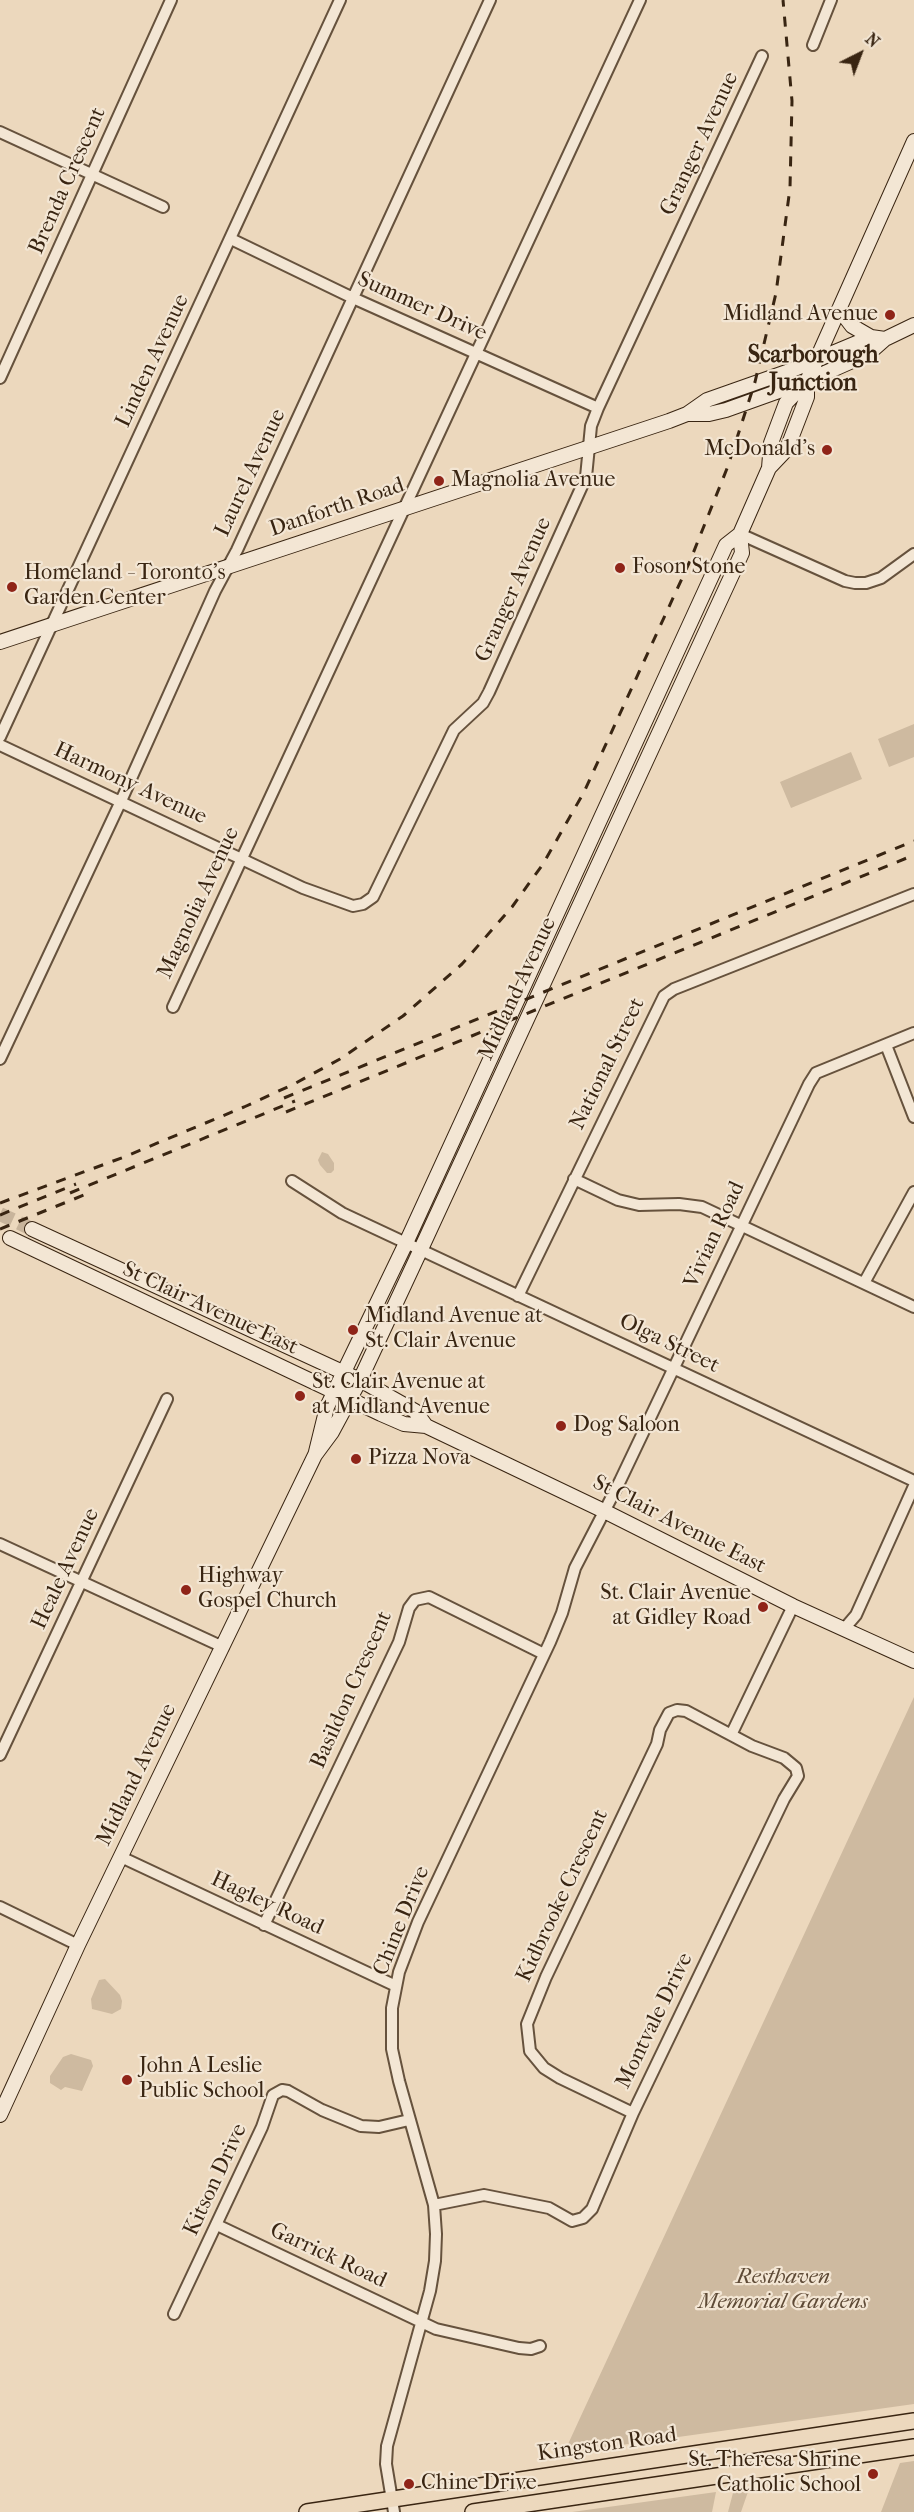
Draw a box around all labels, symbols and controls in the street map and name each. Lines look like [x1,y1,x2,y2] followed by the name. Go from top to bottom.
[830,24,890,84] north arrow
[862,29,883,51] text: N
[655,68,745,220] street label: Granger Avenue
[24,103,112,259] street label: Brenda Crescent
[353,267,491,347] street label: Summer Drive
[111,290,195,432] street label: Linden Avenue
[723,302,878,328] place label: Midland Avenue
[883,308,897,322] marker: Midland Avenue
[748,342,878,398] district label: Scarborough Junction
[210,405,292,541] street label: Laurel Avenue
[704,437,815,463] place label: McDonald's
[820,443,834,457] marker: McDonald's
[451,468,615,494] place label: Magnolia Avenue
[266,473,408,543] street label: Danforth Road
[432,474,446,488] marker: Magnolia Avenue
[470,514,558,666] street label: Granger Avenue
[632,555,745,581] place label: Foson Stone
[24,561,226,612] place label: Homeland - Toronto's Garden Center
[613,561,627,575] marker: Foson Stone
[5,580,19,594] marker: Homeland - Toronto's Garden Center
[49,737,211,831] street label: Harmony Avenue
[152,823,246,983] street label: Magnolia Avenue
[473,913,563,1065] street label: Midland Avenue
[565,994,651,1134] street label: National Street
[679,1178,751,1292] street label: Vivian Road
[118,1257,302,1361] street label: St Clair Avenue East
[365,1304,543,1356] place label: Midland Avenue at St. Clair Avenue
[615,1308,723,1380] street label: Olga Street
[346,1323,360,1337] marker: Midland Avenue at St. Clair Avenue
[312,1370,490,1422] place label: St. Clair Avenue at at Midland Avenue
[293,1389,307,1403] marker: St. Clair Avenue at at Midland Avenue
[573,1413,680,1439] place label: Dog Saloon
[554,1419,568,1433] marker: Dog Saloon
[368,1446,470,1472] place label: Pizza Nova
[349,1452,363,1466] marker: Pizza Nova
[588,1470,770,1580] street label: St Clair Avenue East
[26,1504,106,1634] street label: Heale Avenue
[198,1564,337,1616] place label: Highway Gospel Church
[600,1581,751,1633] place label: St. Clair Avenue at Gidley Road
[179,1583,193,1597] marker: Highway Gospel Church
[756,1600,770,1614] marker: St. Clair Avenue at Gidley Road
[305,1607,399,1773] street label: Basildon Crescent
[91,1700,183,1850] street label: Midland Avenue
[511,1805,615,1987] street label: Kidbrooke Crescent
[368,1862,436,1980] street label: Chine Drive
[206,1866,328,1942] street label: Hagley Road
[611,1949,699,2093] street label: Montvale Drive
[139,2054,264,2106] place label: John A Leslie Public School
[120,2073,134,2087] marker: John A Leslie Public School
[179,2120,253,2240] street label: Kitson Drive
[266,2218,390,2294] street label: Garrick Road
[698,2265,868,2316] park label: Resthaven Memorial Gardens
[536,2422,678,2468] street label: Kingston Road
[688,2448,861,2500] place label: St. Theresa Shrine Catholic School
[866,2467,880,2481] marker: St. Theresa Shrine Catholic School
[421,2471,537,2497] place label: Chine Drive
[402,2477,416,2491] marker: Chine Drive

